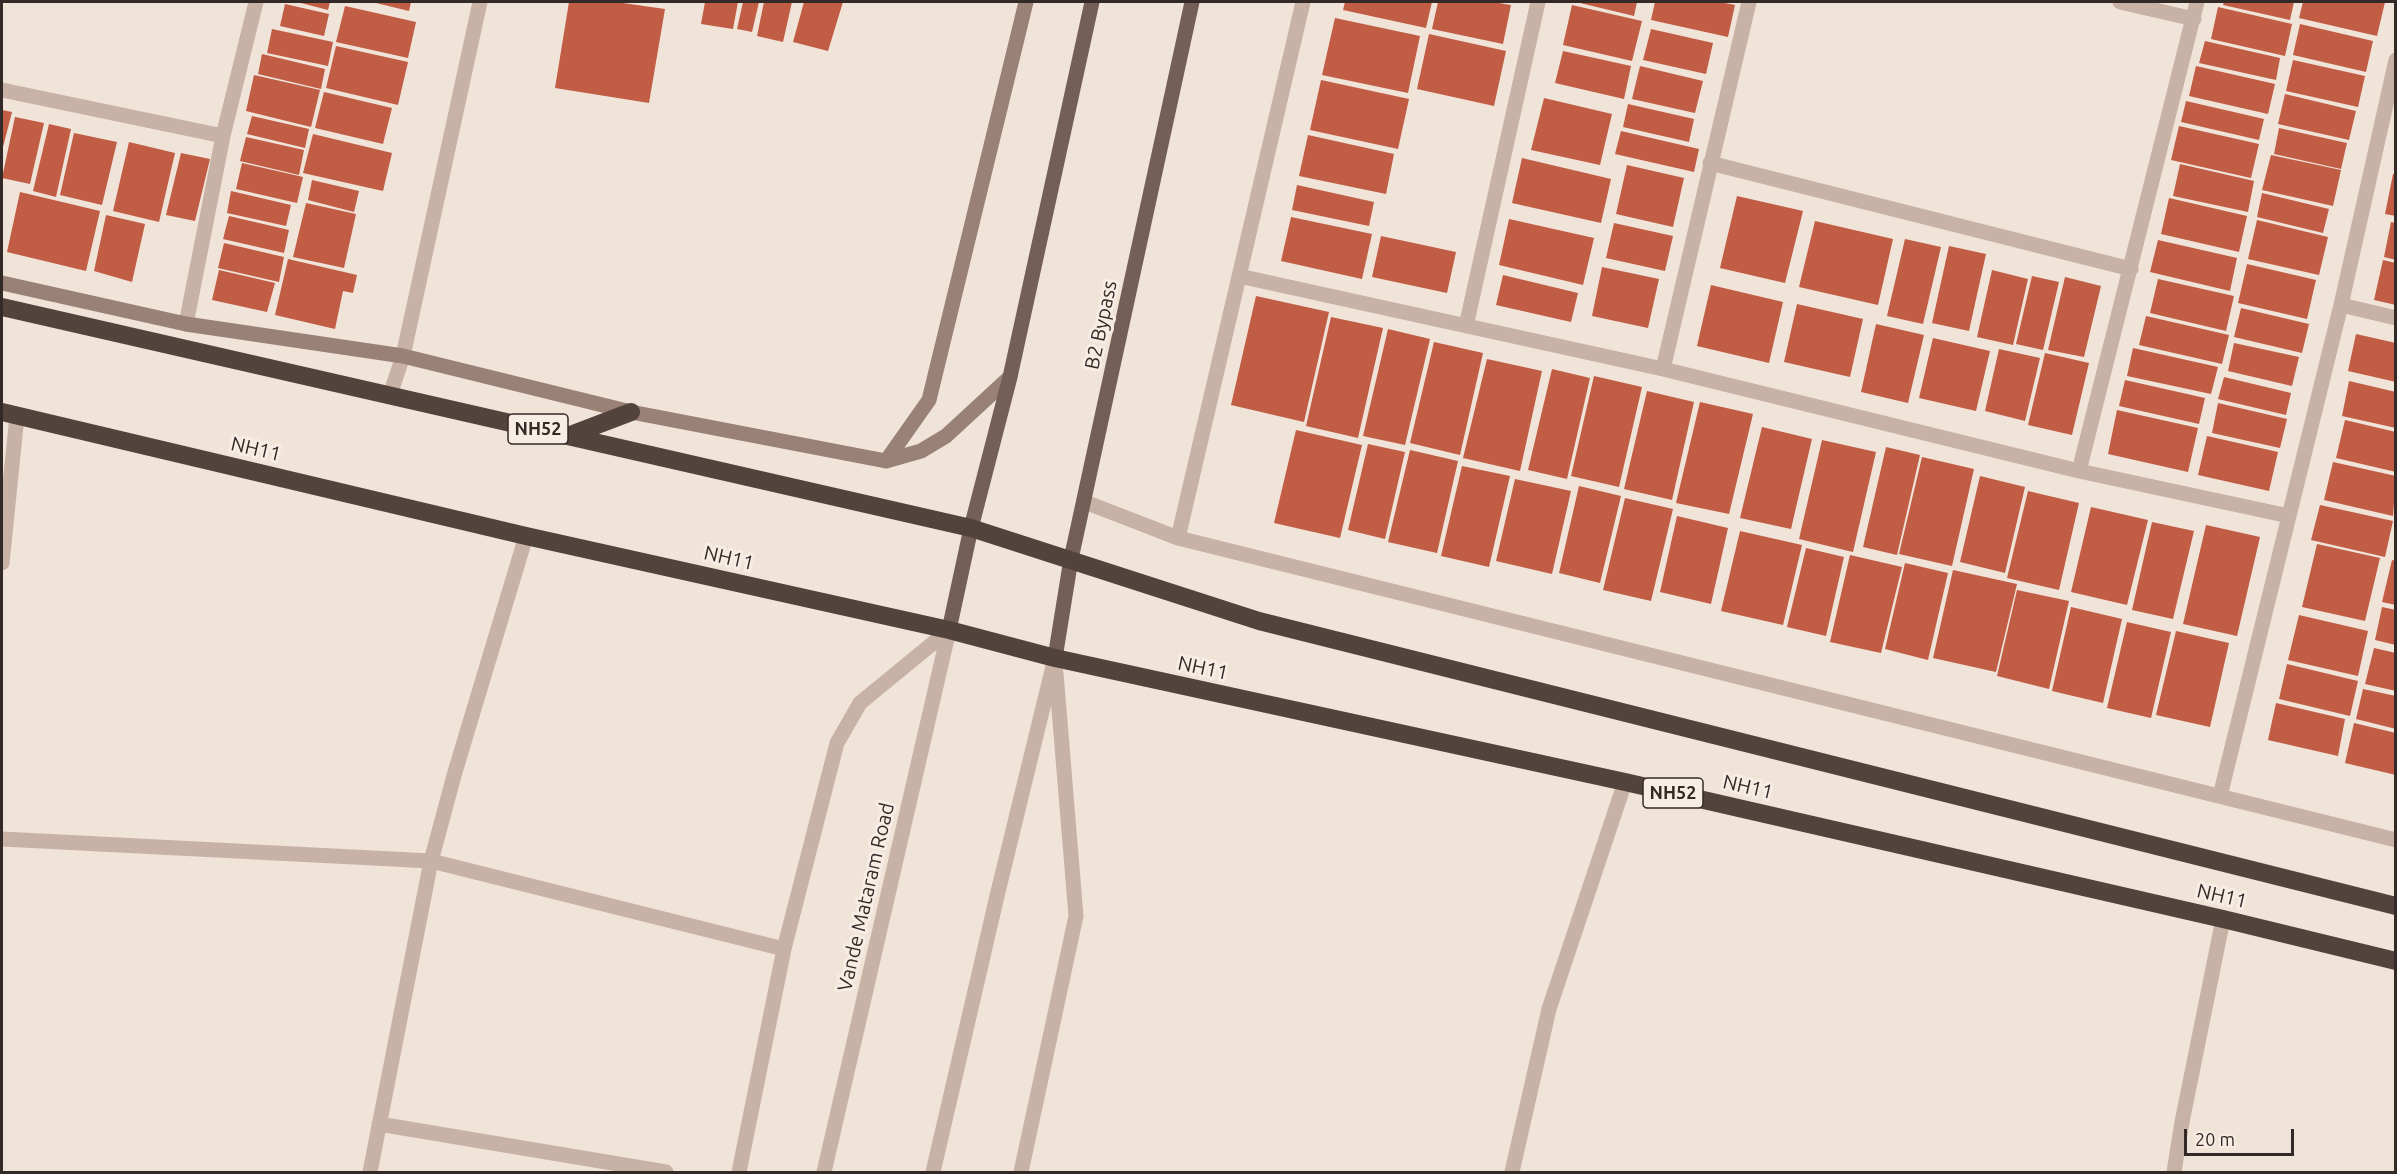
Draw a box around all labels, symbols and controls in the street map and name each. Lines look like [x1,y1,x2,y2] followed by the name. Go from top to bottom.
[1080,278,1122,372] street label: B2 Bypass
[508,414,568,444] road number: NH52
[229,432,283,466] street label: NH11
[702,541,756,575] street label: NH11
[1176,651,1230,685] street label: NH11
[1721,770,1775,804] street label: NH11
[1643,778,1703,808] road number: NH52
[833,800,899,994] street label: Vande Mataram Road
[2195,879,2249,913] street label: NH11
[2187,1117,2296,1155] scale bar
[2195,1129,2235,1149] text: 20 m

